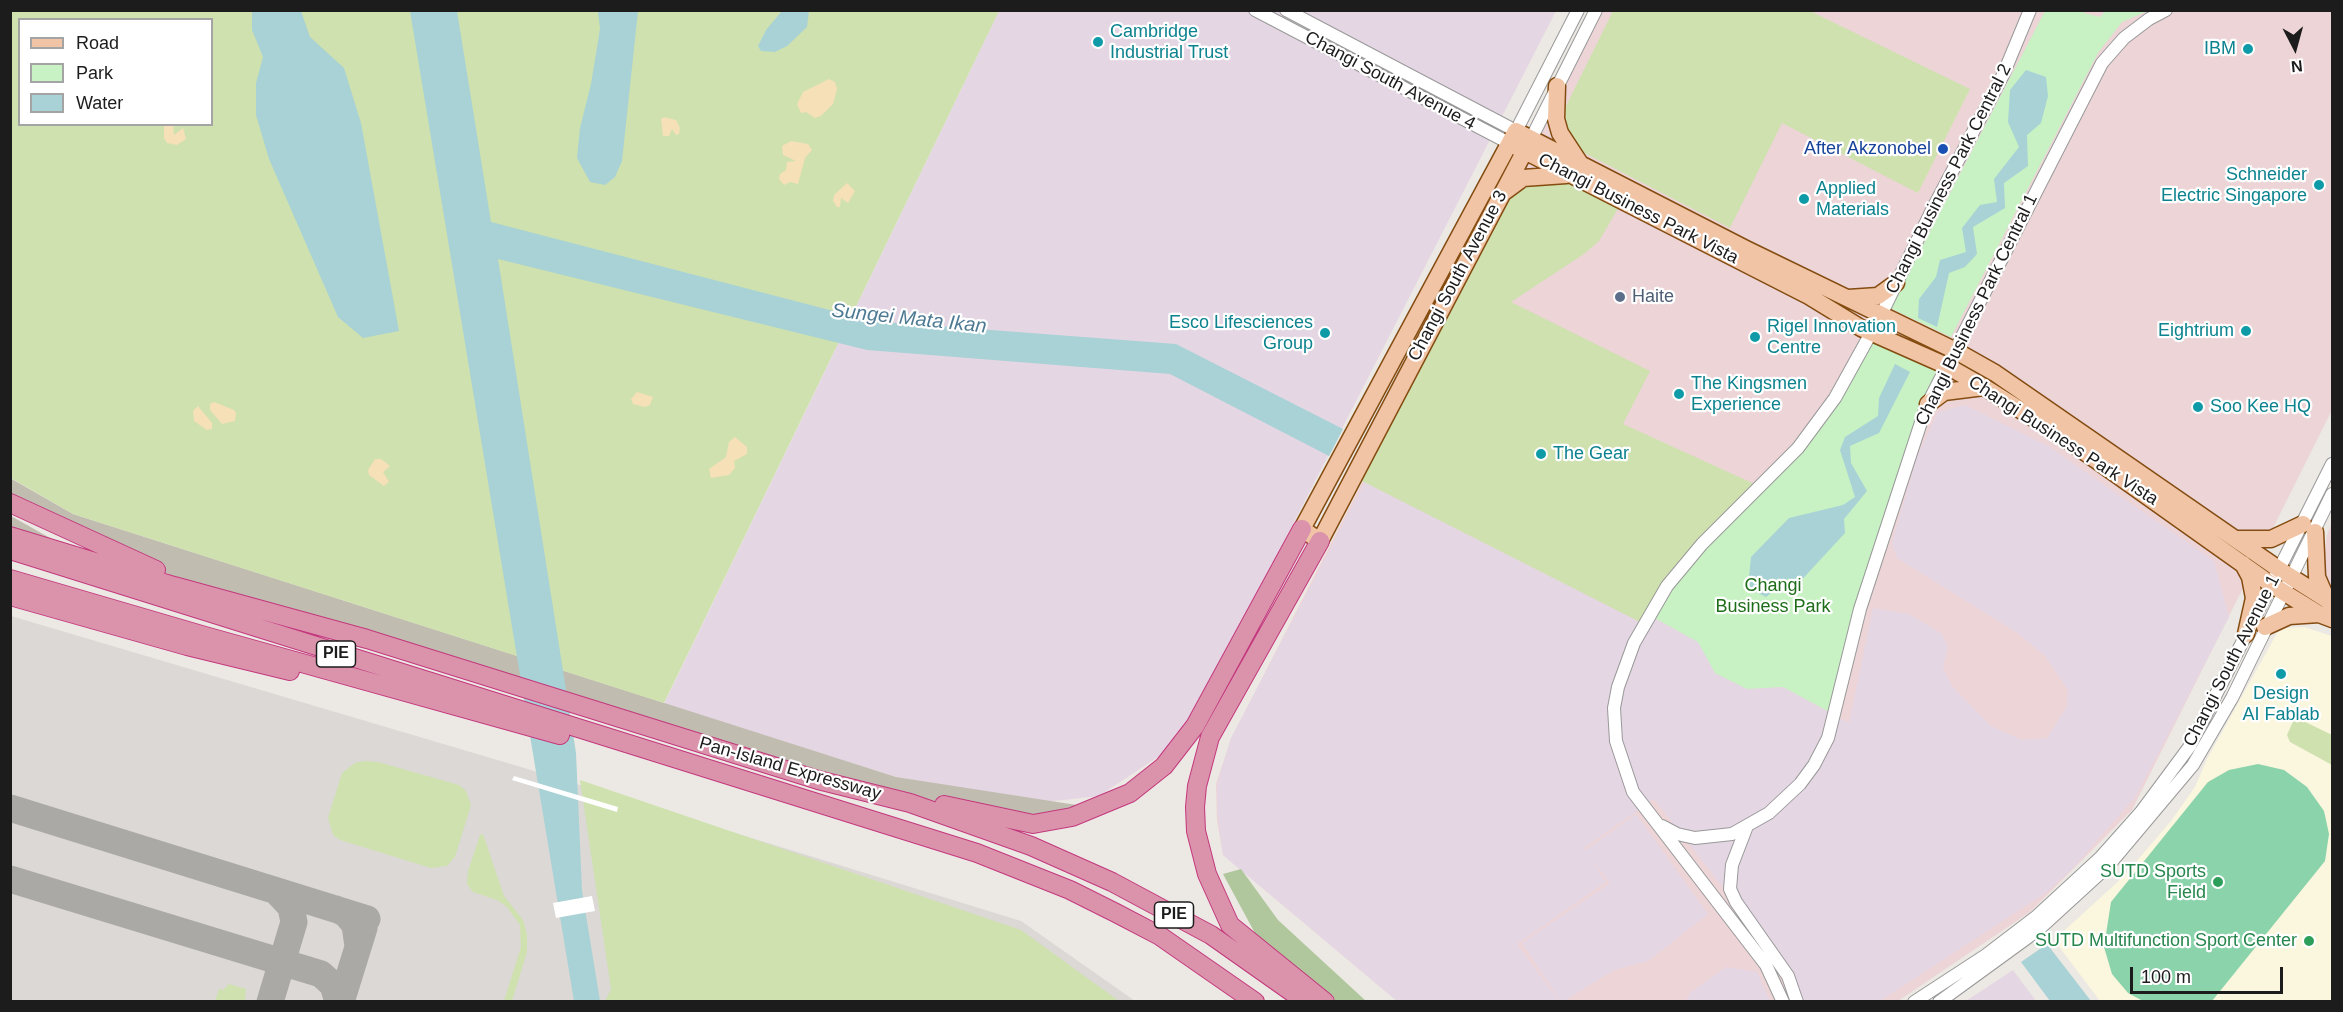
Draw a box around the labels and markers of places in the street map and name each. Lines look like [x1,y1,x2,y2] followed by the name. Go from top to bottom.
[1110,21,1228,63] place label: Cambridge Industrial Trust
[1091,35,1105,49] marker: Cambridge Industrial Trust
[2204,38,2236,60] place label: IBM
[2241,42,2255,56] marker: IBM
[1804,138,1931,160] place label: After Akzonobel
[1936,142,1950,156] marker: After Akzonobel
[2161,164,2307,207] place label: Schneider Electric Singapore
[1816,178,1889,220] place label: Applied Materials
[2312,178,2326,192] marker: Schneider Electric Singapore
[1797,192,1811,206] marker: Applied Materials
[1632,286,1674,308] place label: Haite
[1613,290,1627,304] marker: Haite
[1169,312,1313,354] place label: Esco Lifesciences Group
[1767,316,1896,358] place label: Rigel Innovation Centre
[2158,320,2234,342] place label: Eightrium
[2239,324,2253,338] marker: Eightrium
[1318,326,1332,340] marker: Esco Lifesciences Group
[1748,330,1762,344] marker: Rigel Innovation Centre
[1691,373,1807,416] place label: The Kingsmen Experience
[1672,387,1686,401] marker: The Kingsmen Experience
[2210,396,2311,418] place label: Soo Kee HQ
[2191,400,2205,414] marker: Soo Kee HQ
[1553,443,1629,465] place label: The Gear
[1534,447,1548,461] marker: The Gear
[2274,667,2288,681] marker: Design AI Fablab
[2242,683,2320,726] place label: Design AI Fablab
[2100,861,2206,904] place label: SUTD Sports Field
[2211,875,2225,889] marker: SUTD Sports Field
[2035,930,2297,952] place label: SUTD Multifunction Sport Center
[2302,934,2316,948] marker: SUTD Multifunction Sport Center

